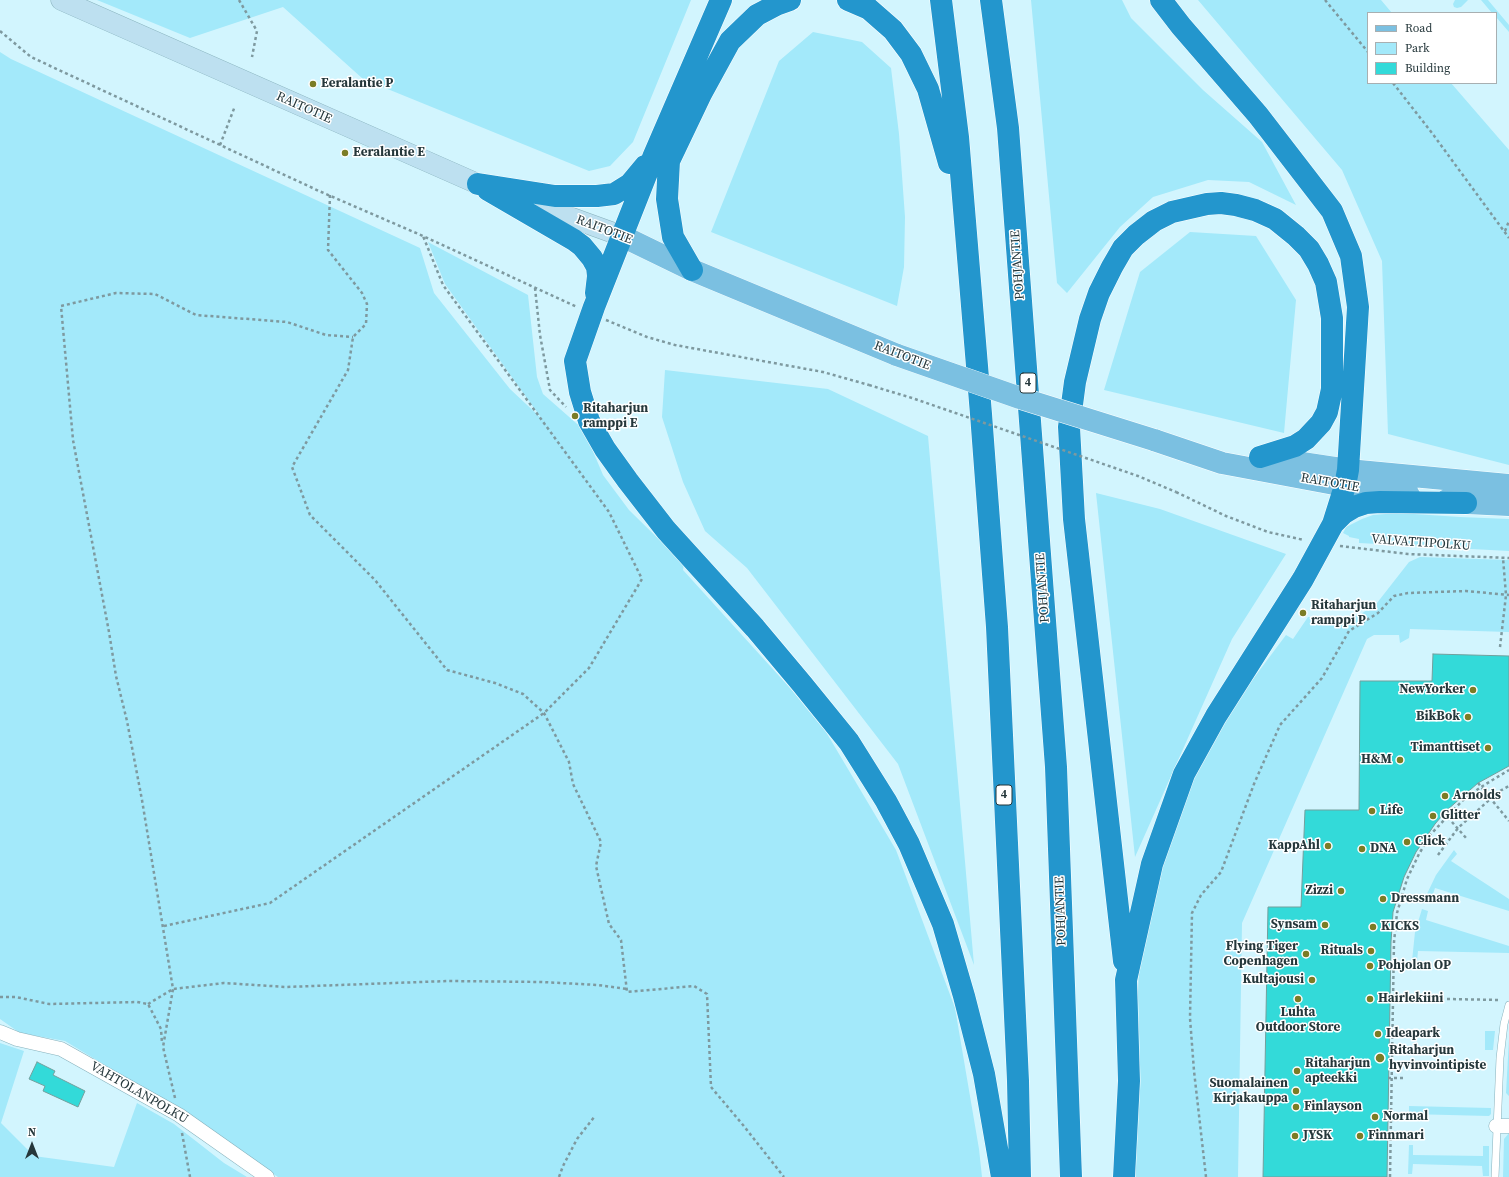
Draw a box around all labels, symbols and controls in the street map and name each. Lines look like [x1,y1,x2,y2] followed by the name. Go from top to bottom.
[1367,12,1497,84] legend
[1405,20,1432,36] text: Road
[1405,40,1430,56] text: Park
[1405,60,1450,76] text: Building
[321,76,393,92] place label: Eeralantie P
[308,79,318,89] marker: Eeralantie P
[274,89,334,127] street label: RAITOTIE
[353,145,425,161] place label: Eeralantie E
[340,148,350,158] marker: Eeralantie E
[574,212,634,248] street label: RAITOTIE
[1008,230,1028,300] street label: POHJANTIE
[872,338,932,374] street label: RAITOTIE
[1020,373,1036,393] road number: 4
[583,401,648,432] place label: Ritaharjun ramppi E
[570,411,580,421] marker: Ritaharjun ramppi E
[1299,470,1361,496] street label: RAITOTIE
[1371,532,1471,554] street label: VALVATTIPOLKU
[1033,553,1053,623] street label: POHJANTIE
[1311,598,1376,629] place label: Ritaharjun ramppi P
[1298,608,1308,618] marker: Ritaharjun ramppi P
[1399,682,1465,698] place label: NewYorker
[1468,685,1478,695] marker: NewYorker
[1416,709,1460,725] place label: BikBok
[1463,712,1473,722] marker: BikBok
[1411,740,1480,756] place label: Timanttiset
[1483,743,1493,753] marker: Timanttiset
[1361,752,1392,768] place label: H&M
[1395,755,1405,765] marker: H&M
[996,785,1012,805] road number: 4
[1453,788,1501,804] place label: Arnolds
[1440,791,1450,801] marker: Arnolds
[1380,803,1403,819] place label: Life
[1367,806,1377,816] marker: Life
[1441,808,1480,824] place label: Glitter
[1428,811,1438,821] marker: Glitter
[1415,834,1446,850] place label: Click
[1402,837,1412,847] marker: Click
[1268,838,1320,854] place label: KappAhl
[1323,841,1333,851] marker: KappAhl
[1370,841,1396,857] place label: DNA
[1357,844,1367,854] marker: DNA
[1052,876,1070,946] street label: POHJANTIE
[1305,883,1333,899] place label: Zizzi
[1336,886,1346,896] marker: Zizzi
[1391,891,1459,907] place label: Dressmann
[1378,894,1388,904] marker: Dressmann
[1271,917,1317,933] place label: Synsam
[1381,919,1419,935] place label: KICKS
[1320,920,1330,930] marker: Synsam
[1368,922,1378,932] marker: KICKS
[1224,939,1298,970] place label: Flying Tiger Copenhagen
[1321,943,1363,959] place label: Rituals
[1366,946,1376,956] marker: Rituals
[1301,949,1311,959] marker: Flying Tiger Copenhagen
[1378,958,1451,974] place label: Pohjolan OP
[1365,961,1375,971] marker: Pohjolan OP
[1243,972,1304,988] place label: Kultajousi
[1307,975,1317,985] marker: Kultajousi
[1378,991,1443,1007] place label: Hairlekiini
[1293,994,1303,1004] marker: Luhta Outdoor Store
[1365,994,1375,1004] marker: Hairlekiini
[1256,1005,1340,1036] place label: Luhta Outdoor Store
[1386,1026,1440,1042] place label: Ideapark
[1373,1029,1383,1039] marker: Ideapark
[1389,1043,1486,1074] place label: Ritaharjun hyvinvointipiste
[1374,1052,1386,1064] marker: Ritaharjun hyvinvointipiste
[1305,1056,1370,1087] place label: Ritaharjun apteekki
[87,1059,191,1127] street label: VAHTOLANPOLKU
[1292,1066,1302,1076] marker: Ritaharjun apteekki
[1209,1076,1288,1107] place label: Suomalainen Kirjakauppa
[1291,1086,1301,1096] marker: Suomalainen Kirjakauppa
[1304,1099,1362,1115] place label: Finlayson
[1291,1102,1301,1112] marker: Finlayson
[1383,1109,1428,1125] place label: Normal
[1370,1112,1380,1122] marker: Normal
[12,1125,52,1165] north arrow
[28,1125,36,1140] text: N
[1303,1128,1332,1144] place label: JYSK
[1368,1128,1424,1144] place label: Finnmari
[1290,1131,1300,1141] marker: JYSK
[1355,1131,1365,1141] marker: Finnmari

